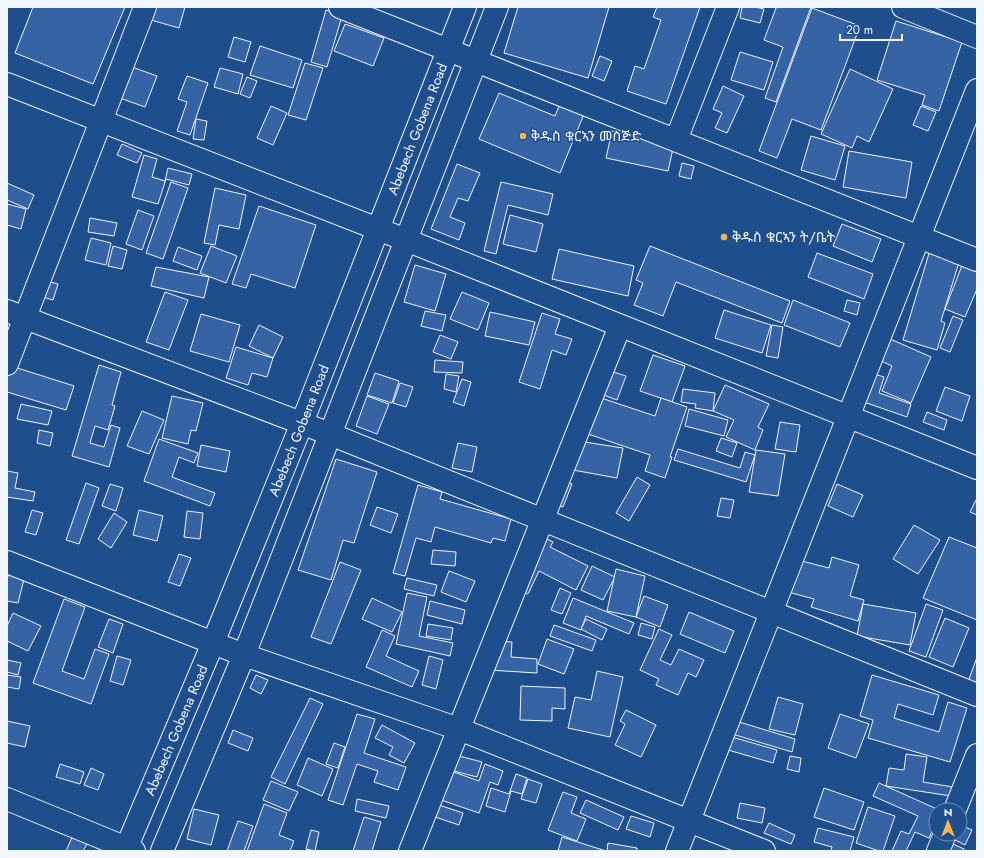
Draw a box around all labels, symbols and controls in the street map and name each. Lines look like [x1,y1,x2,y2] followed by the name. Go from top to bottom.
[840,16,902,42] scale bar
[846,21,873,39] text: 20 m
[382,60,452,198] street label: Abebech Gobena Road
[531,126,641,146] place label: ቅዱስ ቁርኣን መስጅድ
[518,131,528,141] marker: ቅዱስ ቁርኣን መስጅድ
[732,227,836,247] place label: ቅዱስ ቁርኣን ት/ቤት
[719,232,729,242] marker: ቅዱስ ቁርኣን ት/ቤት
[263,362,334,499] street label: Abebech Gobena Road
[140,662,213,799] street label: Abebech Gobena Road
[928,802,968,842] north arrow
[944,804,952,820] text: N

